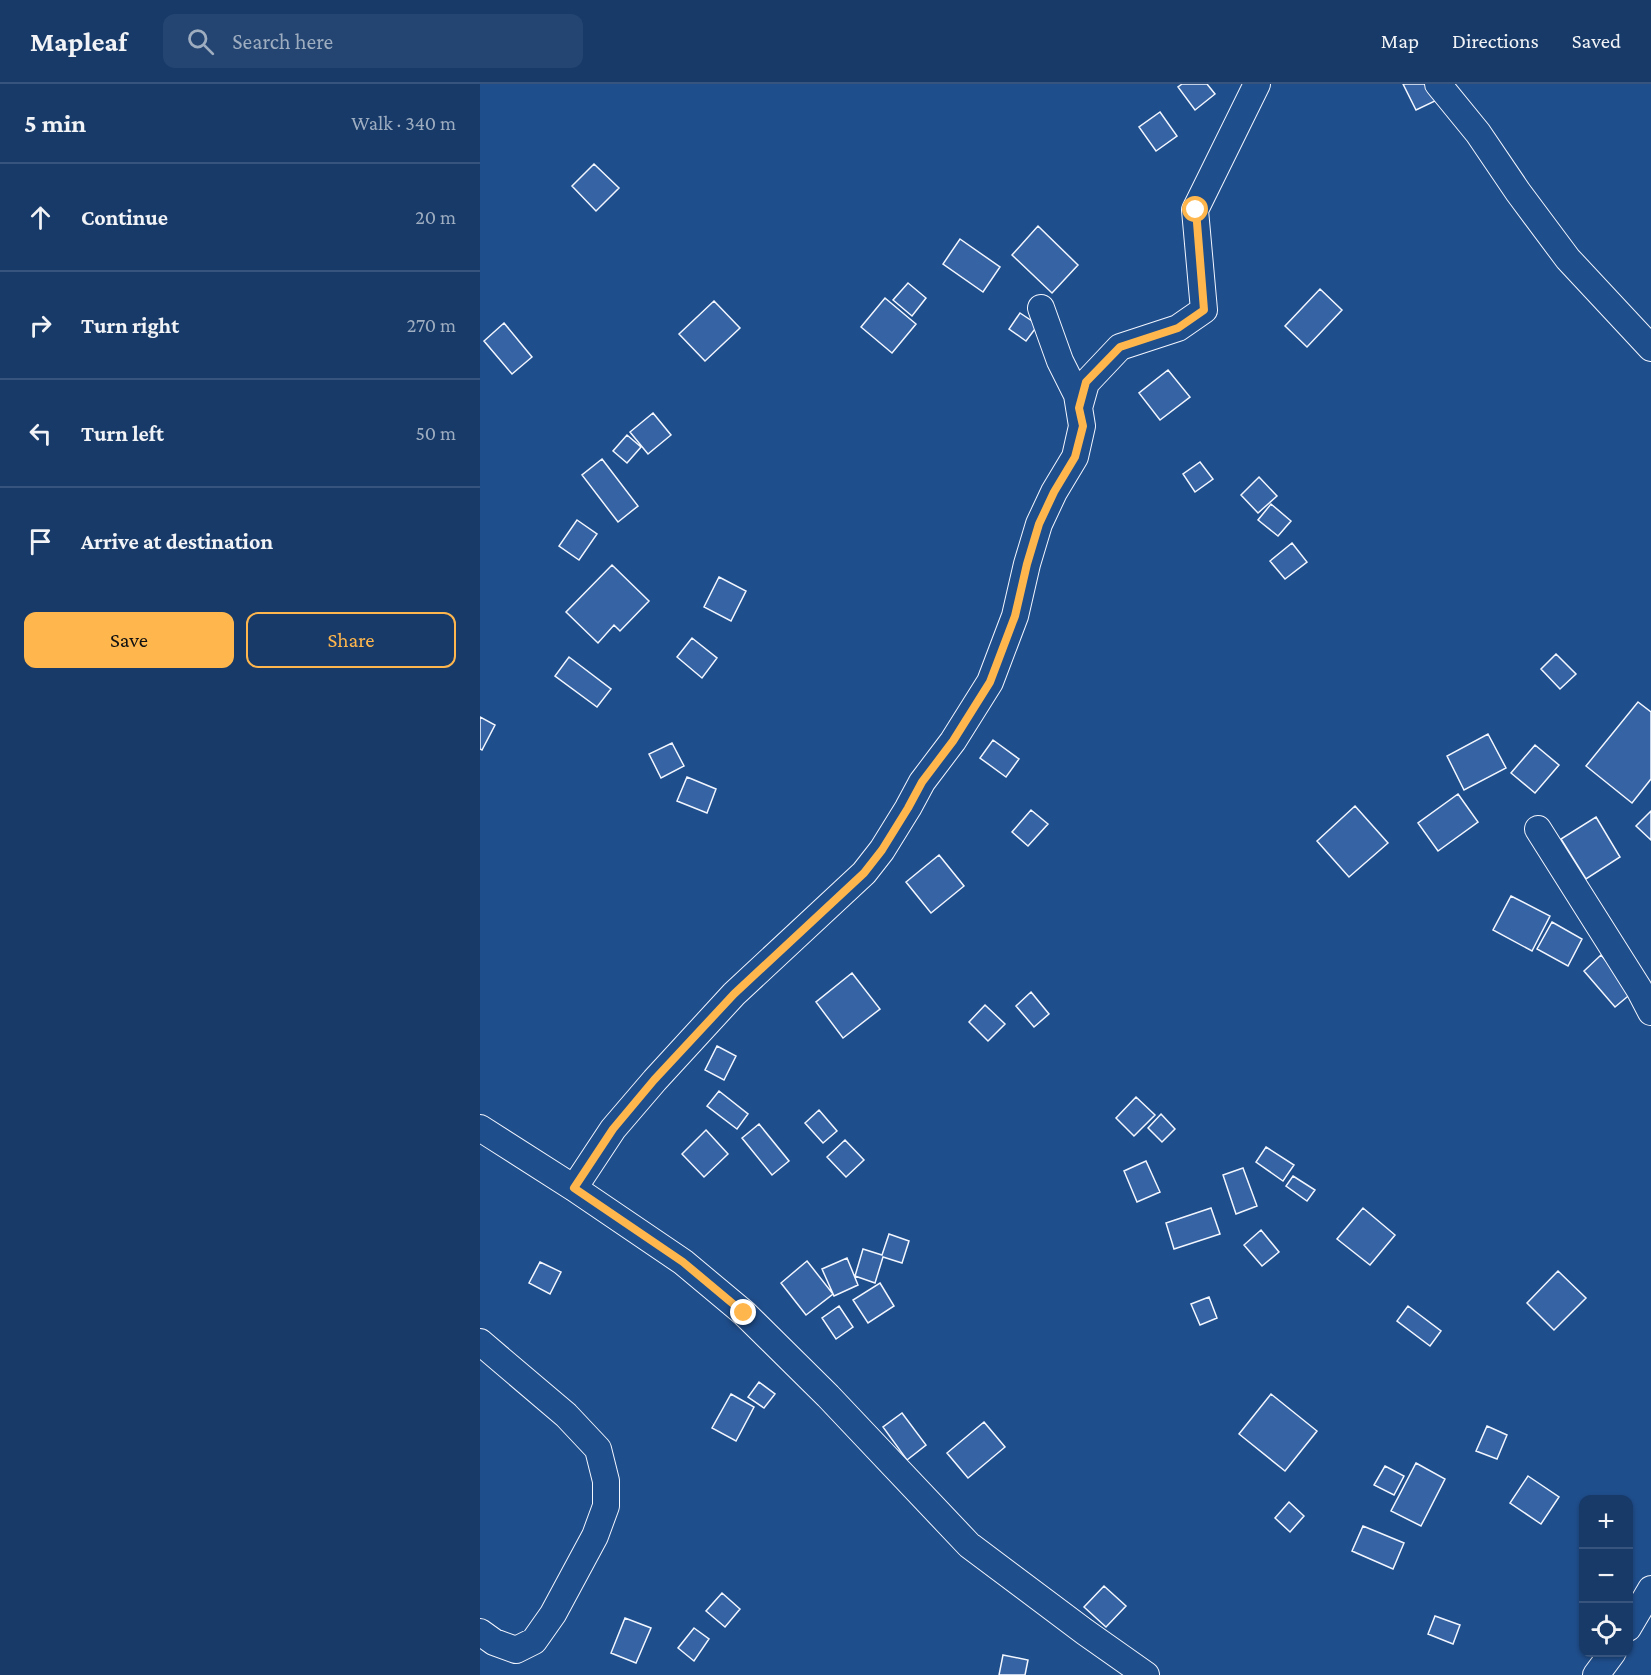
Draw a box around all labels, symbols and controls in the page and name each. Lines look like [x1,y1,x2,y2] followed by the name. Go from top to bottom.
[163,14,583,68] search box
[184,25,217,58] icon: search
[30,26,127,57] text: Mapleaf
[232,29,333,54] text: Search here
[1381,29,1419,53] text: Map
[1452,29,1539,53] text: Directions
[1572,29,1621,53] text: Saved
[24,109,86,138] text: 5 min
[351,112,456,134] text: Walk · 340 m
[1182,196,1208,222] route start
[24,201,57,234] icon: ahead
[81,205,168,230] text: Continue
[415,206,456,228] text: 20 m
[24,309,57,342] icon: right
[81,313,179,338] text: Turn right
[407,314,456,336] text: 270 m
[24,417,57,450] icon: left
[81,421,164,446] text: Turn left
[415,422,456,444] text: 50 m
[24,525,57,558] icon: arrive
[81,529,273,554] text: Arrive at destination
[24,612,234,668] button: Save
[246,612,456,668] button: Share
[730,1299,756,1325] route end
[1579,1495,1633,1657] map controls
[1579,1495,1633,1549] button: +
[1579,1549,1633,1603] button: −
[1579,1603,1633,1657] button: locate

